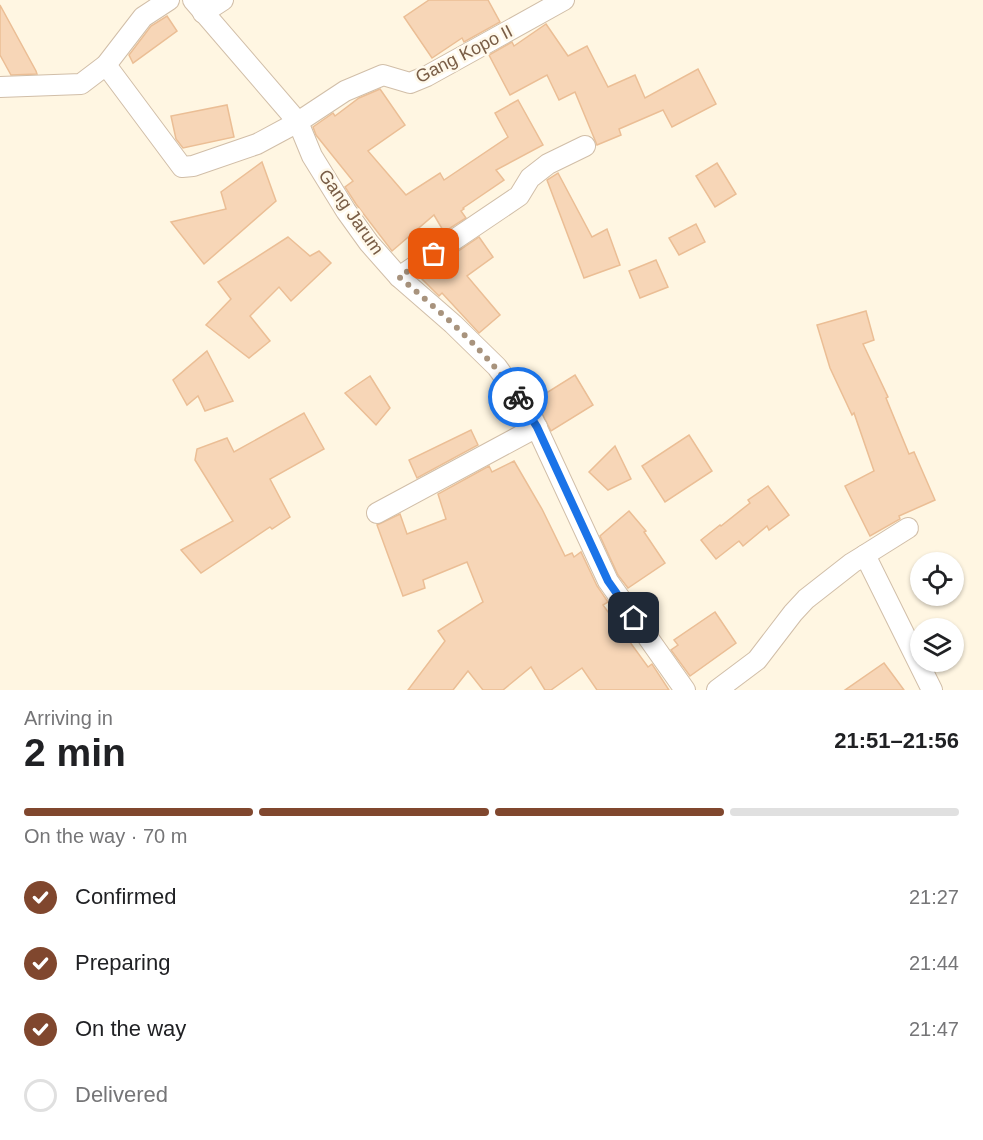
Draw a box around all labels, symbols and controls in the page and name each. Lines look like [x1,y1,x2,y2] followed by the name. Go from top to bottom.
[412,21,516,87] street label: Gang Kopo II
[314,166,388,258] street label: Gang Jarum
[408,228,459,279] pin
[417,237,450,270] icon: bag
[488,367,548,427] courier
[502,381,535,414] icon: bike
[910,552,964,672] map controls
[910,552,964,606] button: locate
[608,592,659,643] pin
[617,601,650,634] icon: home
[910,618,964,672] button: layers
[24,707,113,729] text: Arriving in
[834,728,959,753] text: 21:51–21:56
[24,731,126,774] text: 2 min
[24,825,187,847] text: On the way · 70 m
[24,881,57,914] icon: check
[75,884,176,909] text: Confirmed
[909,886,959,908] text: 21:27
[24,947,57,980] icon: check
[75,950,170,975] text: Preparing
[909,952,959,974] text: 21:44
[24,1013,57,1046] icon: check
[75,1016,186,1041] text: On the way
[909,1018,959,1040] text: 21:47
[75,1082,168,1107] text: Delivered

